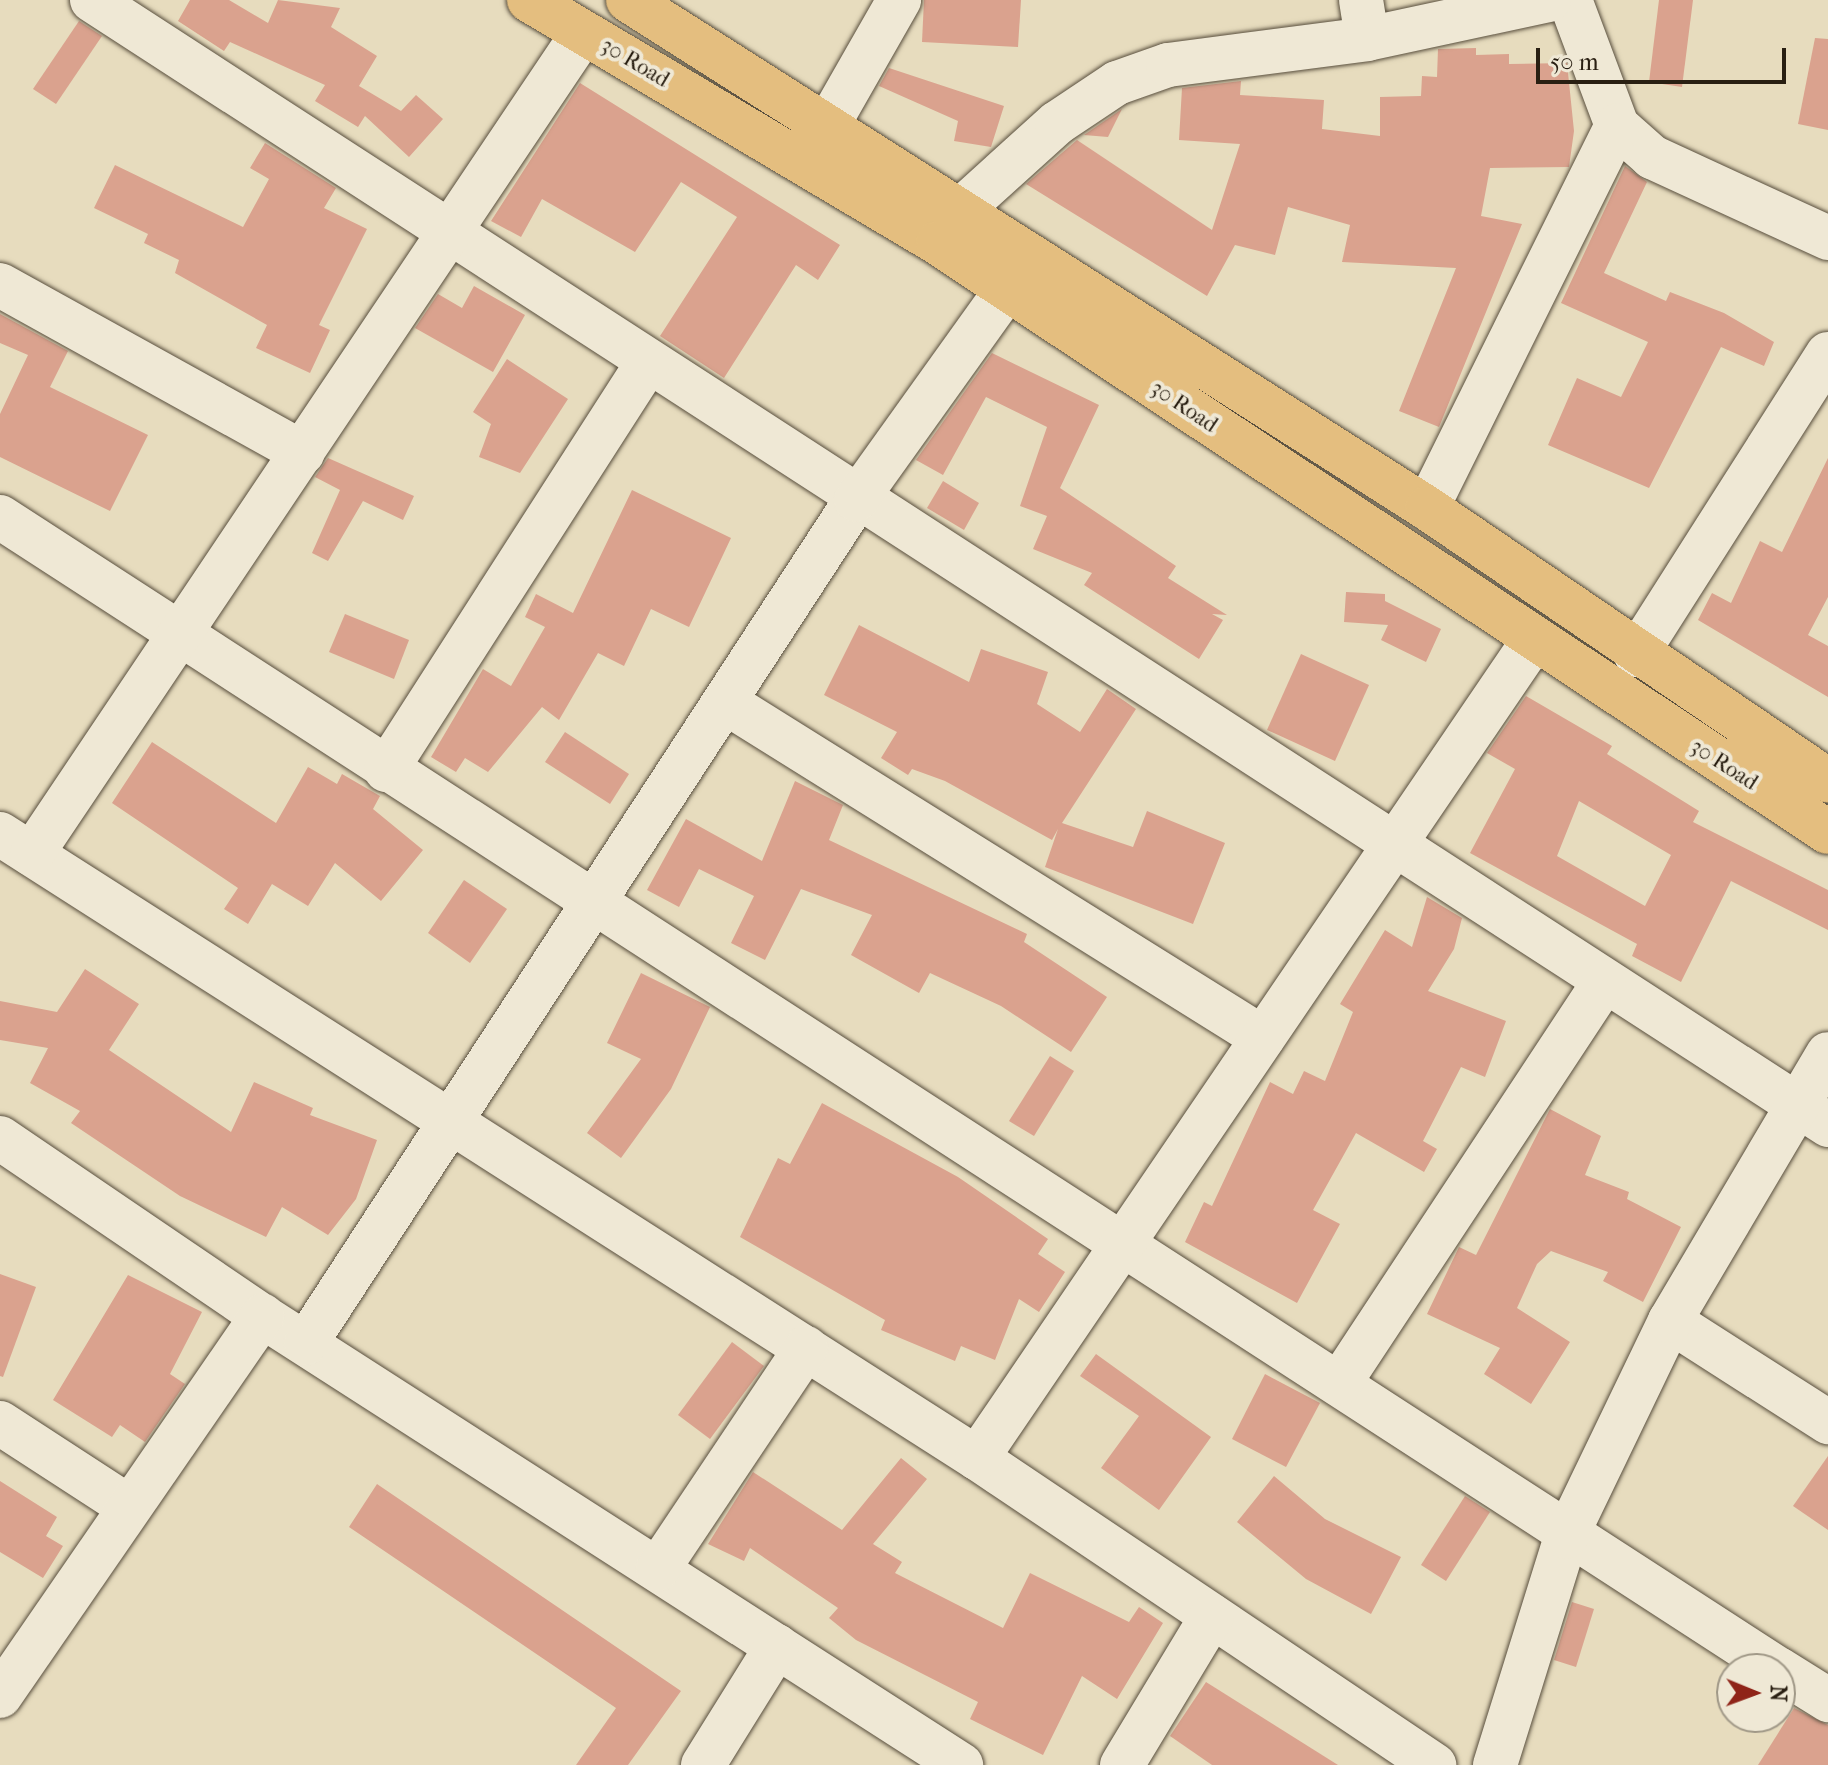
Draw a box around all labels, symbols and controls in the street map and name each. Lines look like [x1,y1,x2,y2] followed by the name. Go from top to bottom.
[596,32,674,94] street label: 30 Road
[1540,32,1790,82] scale bar
[1550,48,1599,76] text: 50 m
[1146,375,1222,439] street label: 30 Road
[1685,734,1763,796] street label: 30 Road
[1716,1653,1796,1733] north arrow
[1765,1685,1791,1702] text: N

